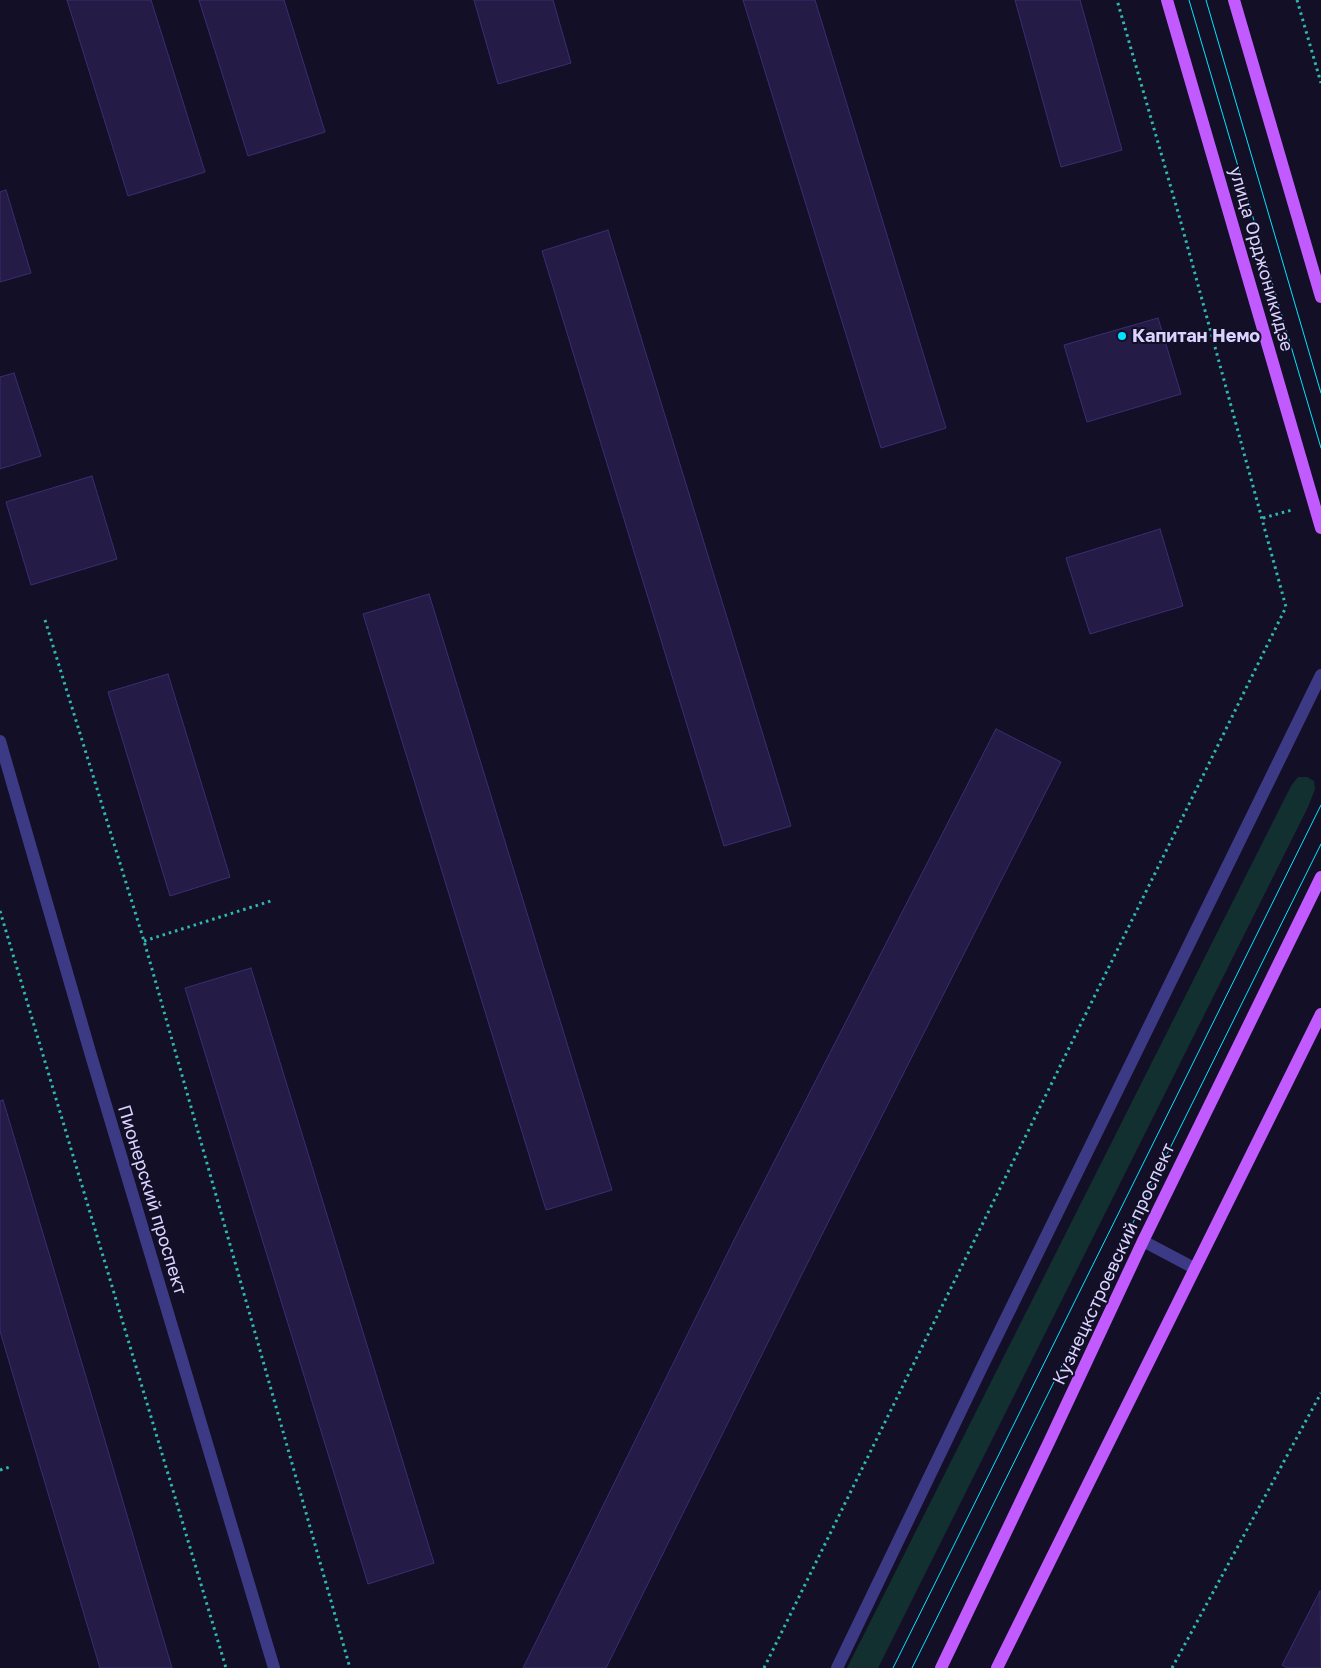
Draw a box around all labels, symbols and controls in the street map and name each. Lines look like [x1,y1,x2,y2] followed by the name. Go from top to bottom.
[1224,164,1298,354] street label: улица Орджоникидзе
[1132,325,1260,347] place label: Капитан Немо
[1116,330,1128,342] marker: Капитан Немо
[113,1103,191,1297] street label: Пионерский проспект
[1048,1140,1180,1388] street label: Кузнецкстроевский проспект

